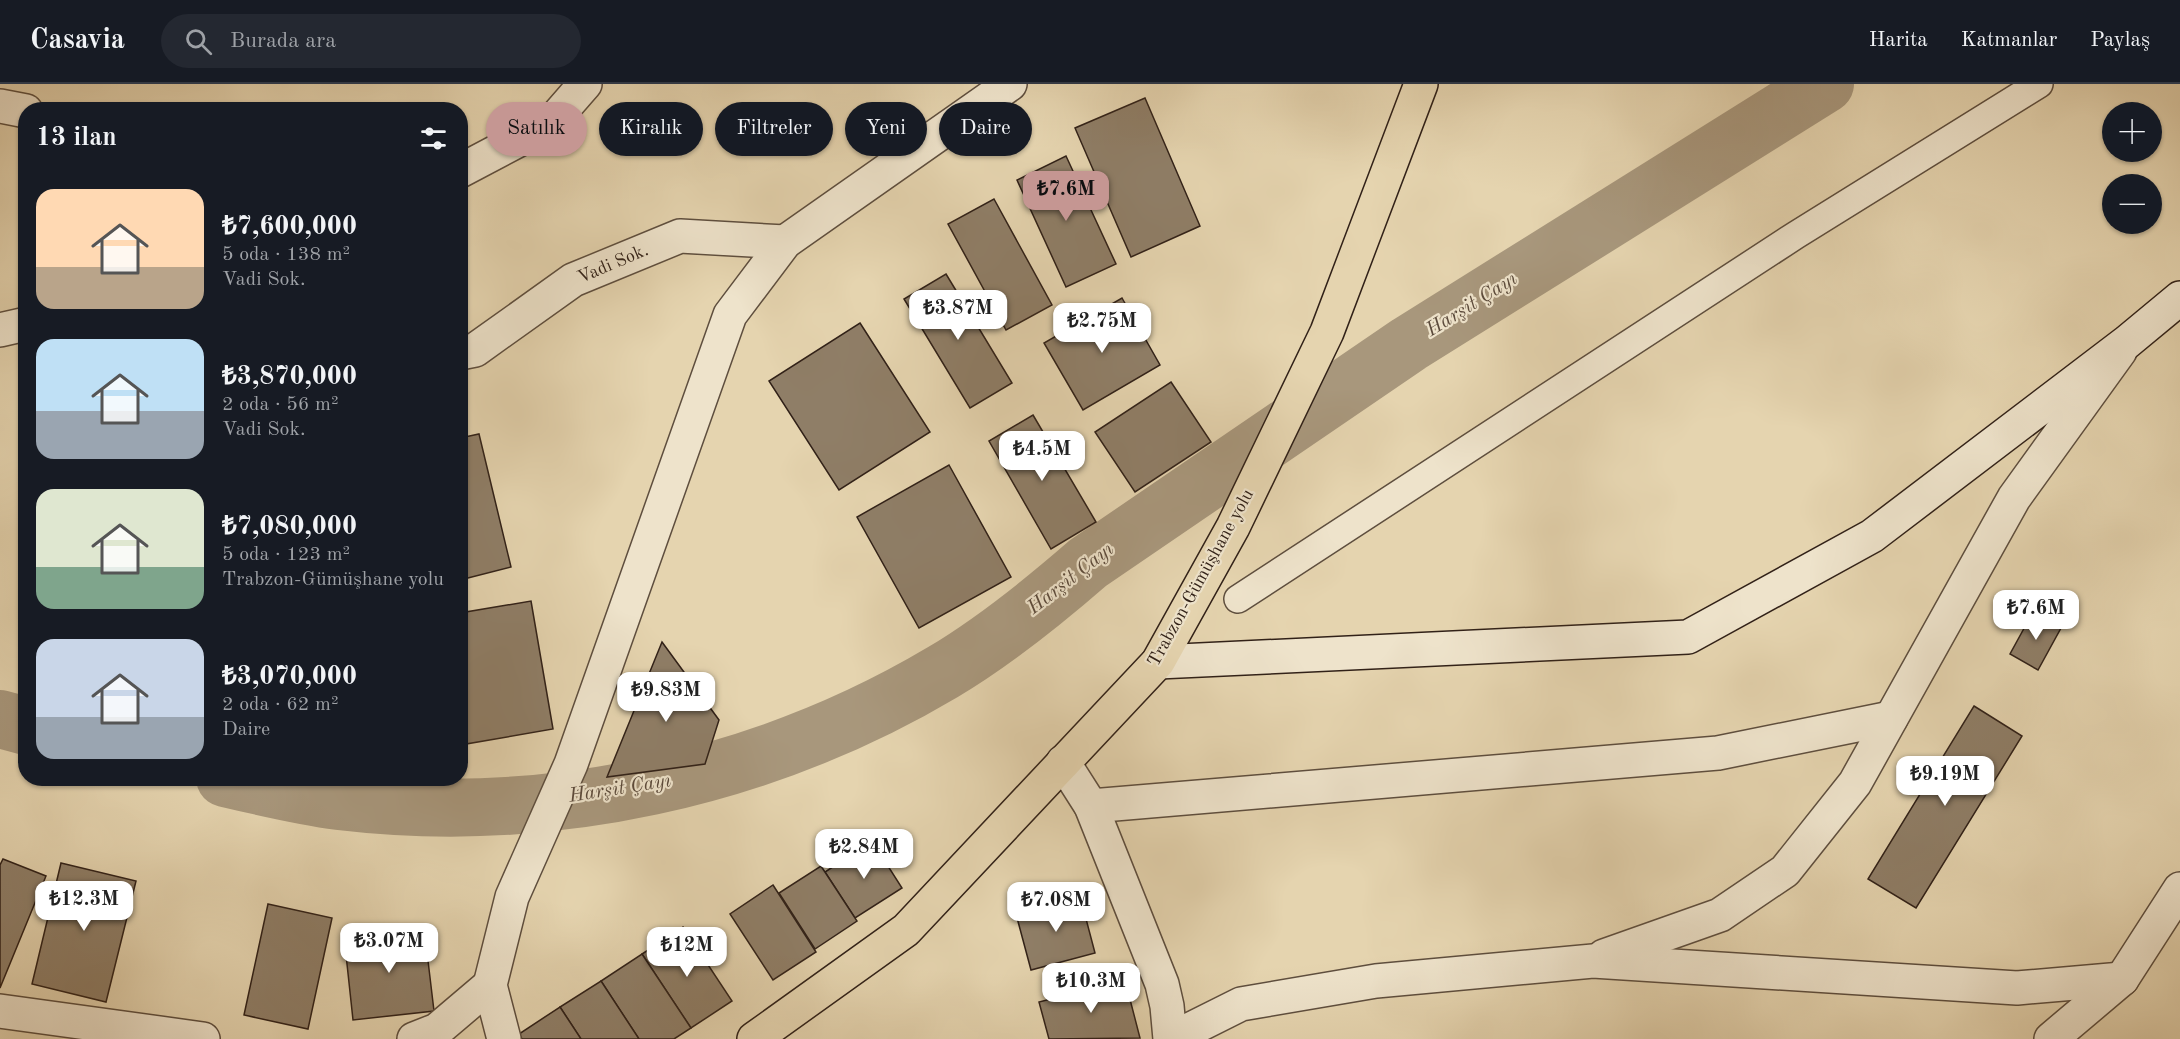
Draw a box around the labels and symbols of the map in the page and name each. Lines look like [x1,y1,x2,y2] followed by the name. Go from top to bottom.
[1024,171,1108,222] pin: ₺7.6M
[575,241,651,287] street label: Vadi Sok.
[1422,269,1521,341] water label: Harşit Çayı
[909,290,1007,341] pin: ₺3.87M
[1053,303,1151,354] pin: ₺2.75M
[1000,431,1084,482] pin: ₺4.5M
[1145,486,1257,670] street label: Trabzon-Gümüşhane yolu
[1023,539,1118,619] water label: Harşit Çayı
[1994,590,2078,641] pin: ₺7.6M
[617,672,715,723] pin: ₺9.83M
[1896,756,1994,807] pin: ₺9.19M
[566,771,673,807] water label: Harşit Çayı
[815,829,913,880] pin: ₺2.84M
[35,881,133,932] pin: ₺12.3M
[1007,882,1105,933] pin: ₺7.08M
[340,923,438,974] pin: ₺3.07M
[651,927,723,978] pin: ₺12M
[1042,963,1140,1014] pin: ₺10.3M

